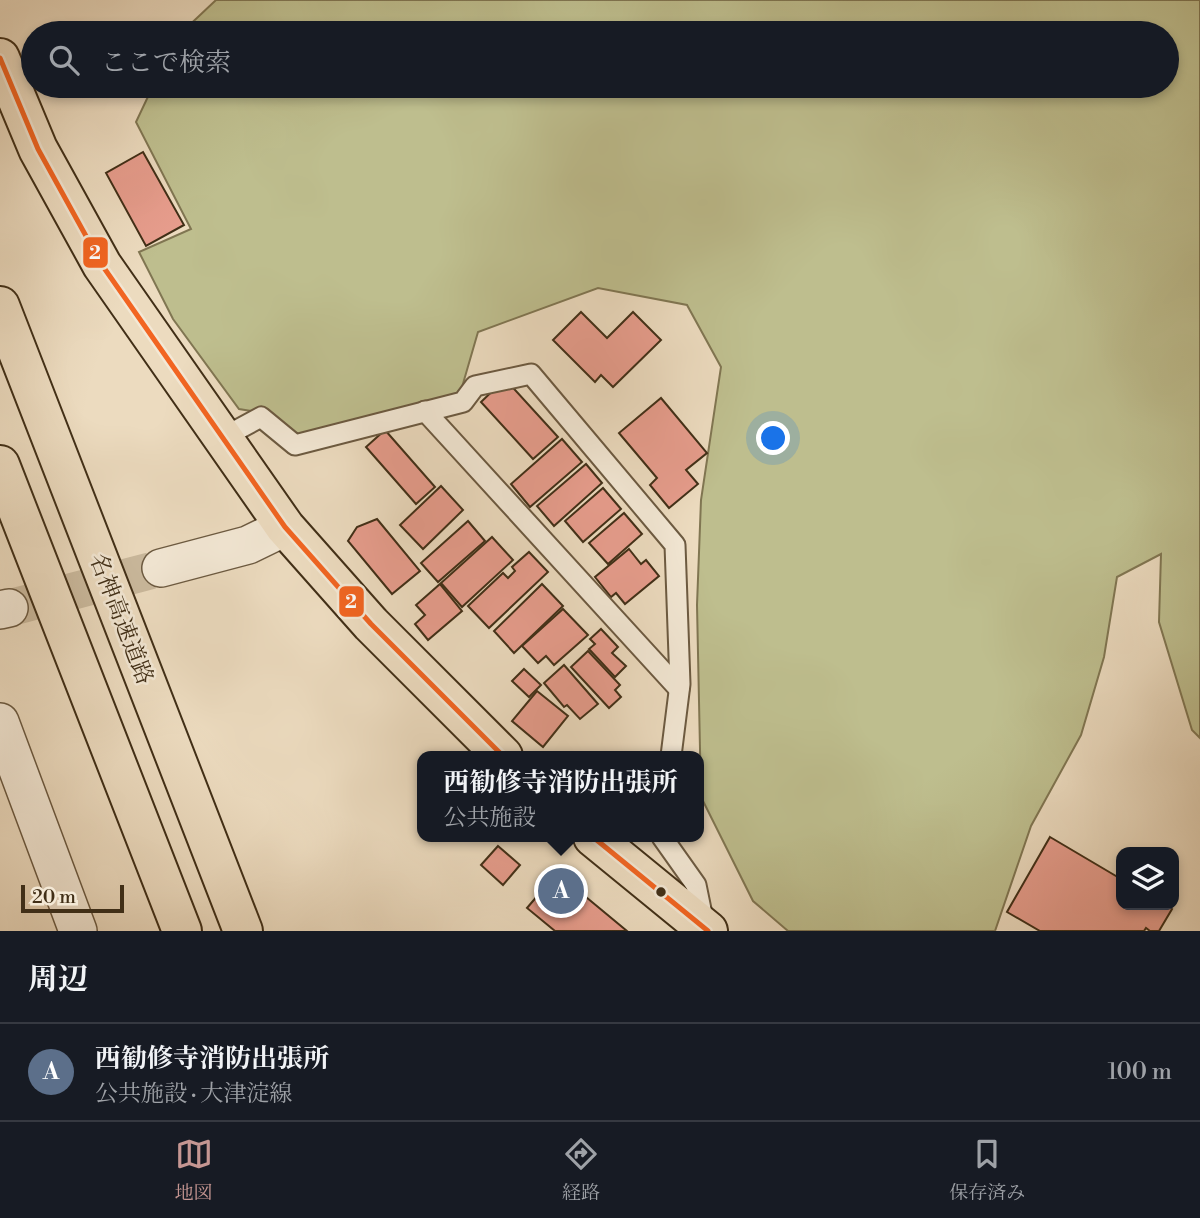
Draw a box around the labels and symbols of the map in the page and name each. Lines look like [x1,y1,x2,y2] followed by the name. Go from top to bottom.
[82,236,109,269] line badge: 2
[89,241,101,265] text: 2
[756,421,790,455] your location
[83,550,159,688] street label: 名神高速道路
[338,585,365,618] line badge: 2
[345,590,357,614] text: 2
[538,865,584,917] pin: A
[21,882,124,914] scale bar
[654,885,668,899] unlabelled marker

